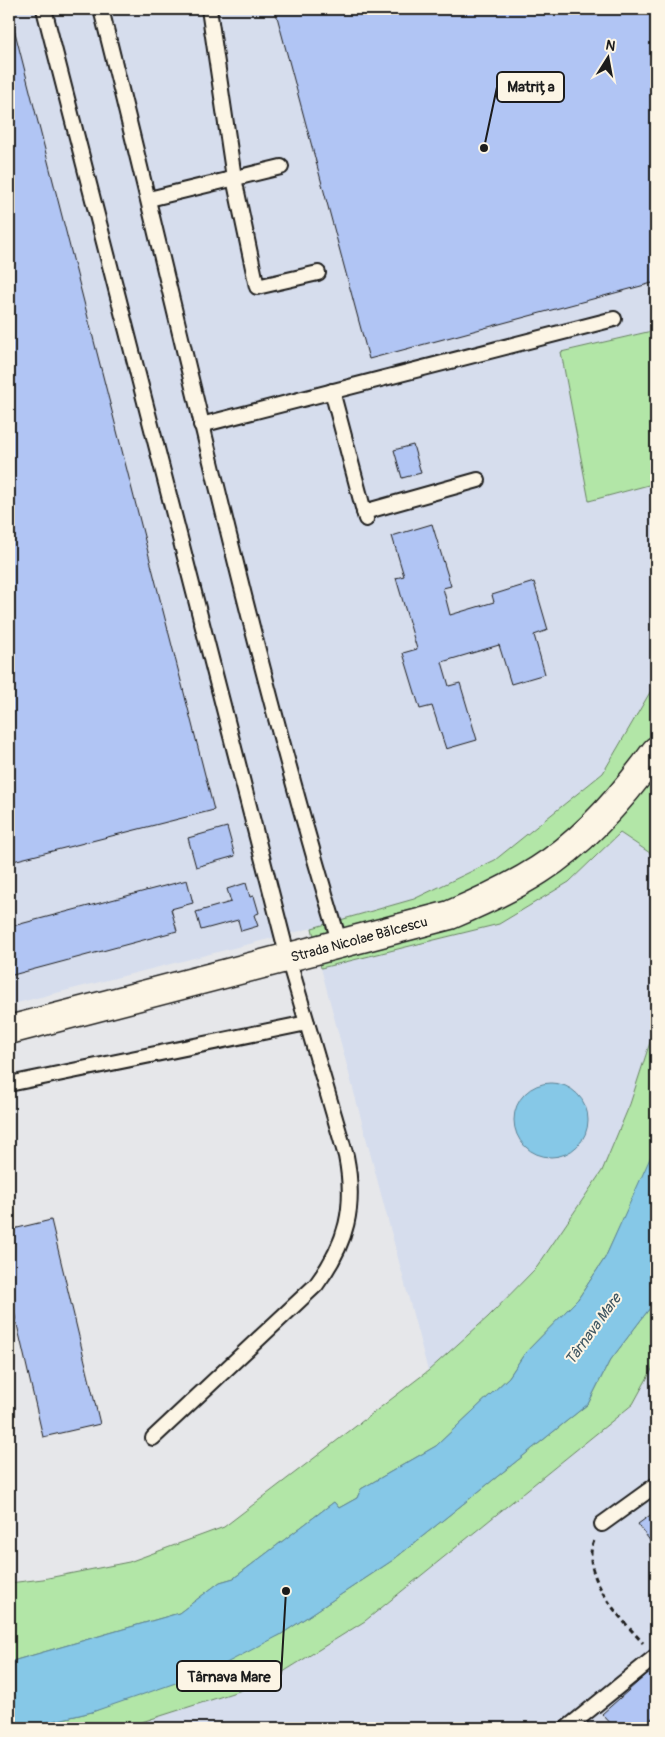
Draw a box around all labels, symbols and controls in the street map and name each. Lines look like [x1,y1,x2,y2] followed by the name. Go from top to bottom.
[582,32,632,82] north arrow
[604,36,617,55] text: N
[497,72,564,102] callout: Matrița
[507,78,555,97] text: Matrița
[289,913,429,966] street label: Strada Nicolae Bălcescu
[561,1289,627,1369] water label: Târnava Mare
[177,1661,281,1691] callout: Târnava Mare
[186,1668,271,1687] text: Târnava Mare

